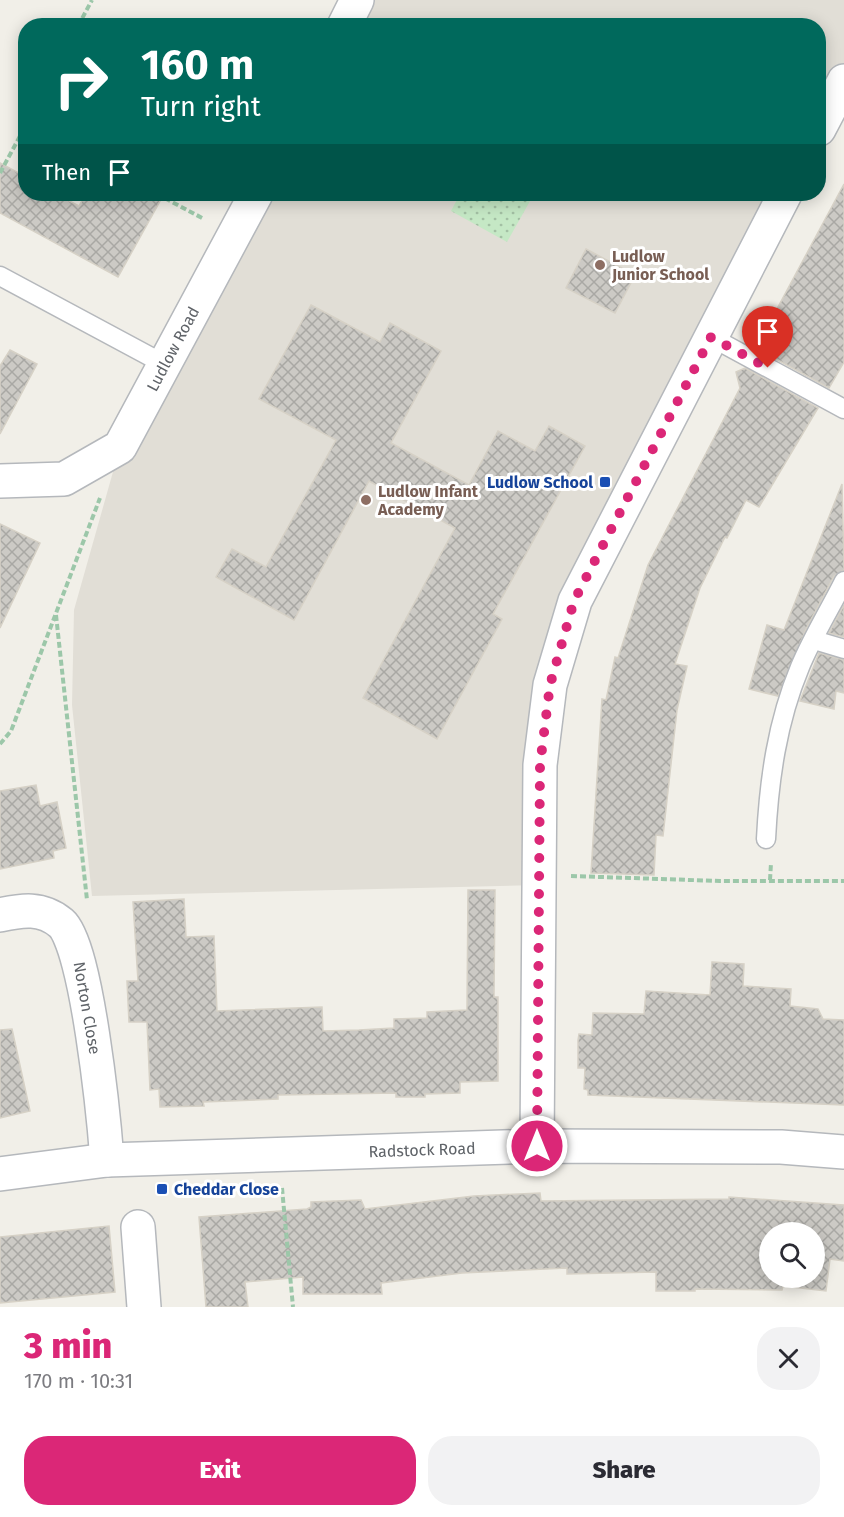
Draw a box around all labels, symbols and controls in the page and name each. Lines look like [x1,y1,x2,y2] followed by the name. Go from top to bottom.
[141,40,254,90] text: 160 m
[42,42,120,120] icon: right
[141,91,261,123] text: Turn right
[103,156,136,189] icon: arrive
[42,159,91,186] text: Then
[611,247,709,284] place label: Ludlow Junior School
[593,258,607,272] marker: Ludlow Junior School
[143,303,203,395] street label: Ludlow Road
[742,306,793,368] pin
[751,315,784,348] icon: arrive
[487,473,593,492] place label: Ludlow School
[598,475,612,489] marker: Ludlow School
[377,482,479,519] place label: Ludlow Infant Academy
[359,493,373,507] marker: Ludlow Infant Academy
[69,960,105,1056] street label: Norton Close
[505,1114,569,1178] position arrow
[368,1139,476,1161] street label: Radstock Road
[174,1180,279,1199] place label: Cheddar Close
[155,1182,169,1196] marker: Cheddar Close
[759,1222,825,1288] map controls
[759,1222,825,1288] button: search
[24,1324,112,1368] text: 3 min
[757,1327,820,1390] button: close
[24,1369,133,1393] text: 170 m · 10:31
[24,1436,416,1505] button: Exit
[428,1436,820,1505] button: Share

